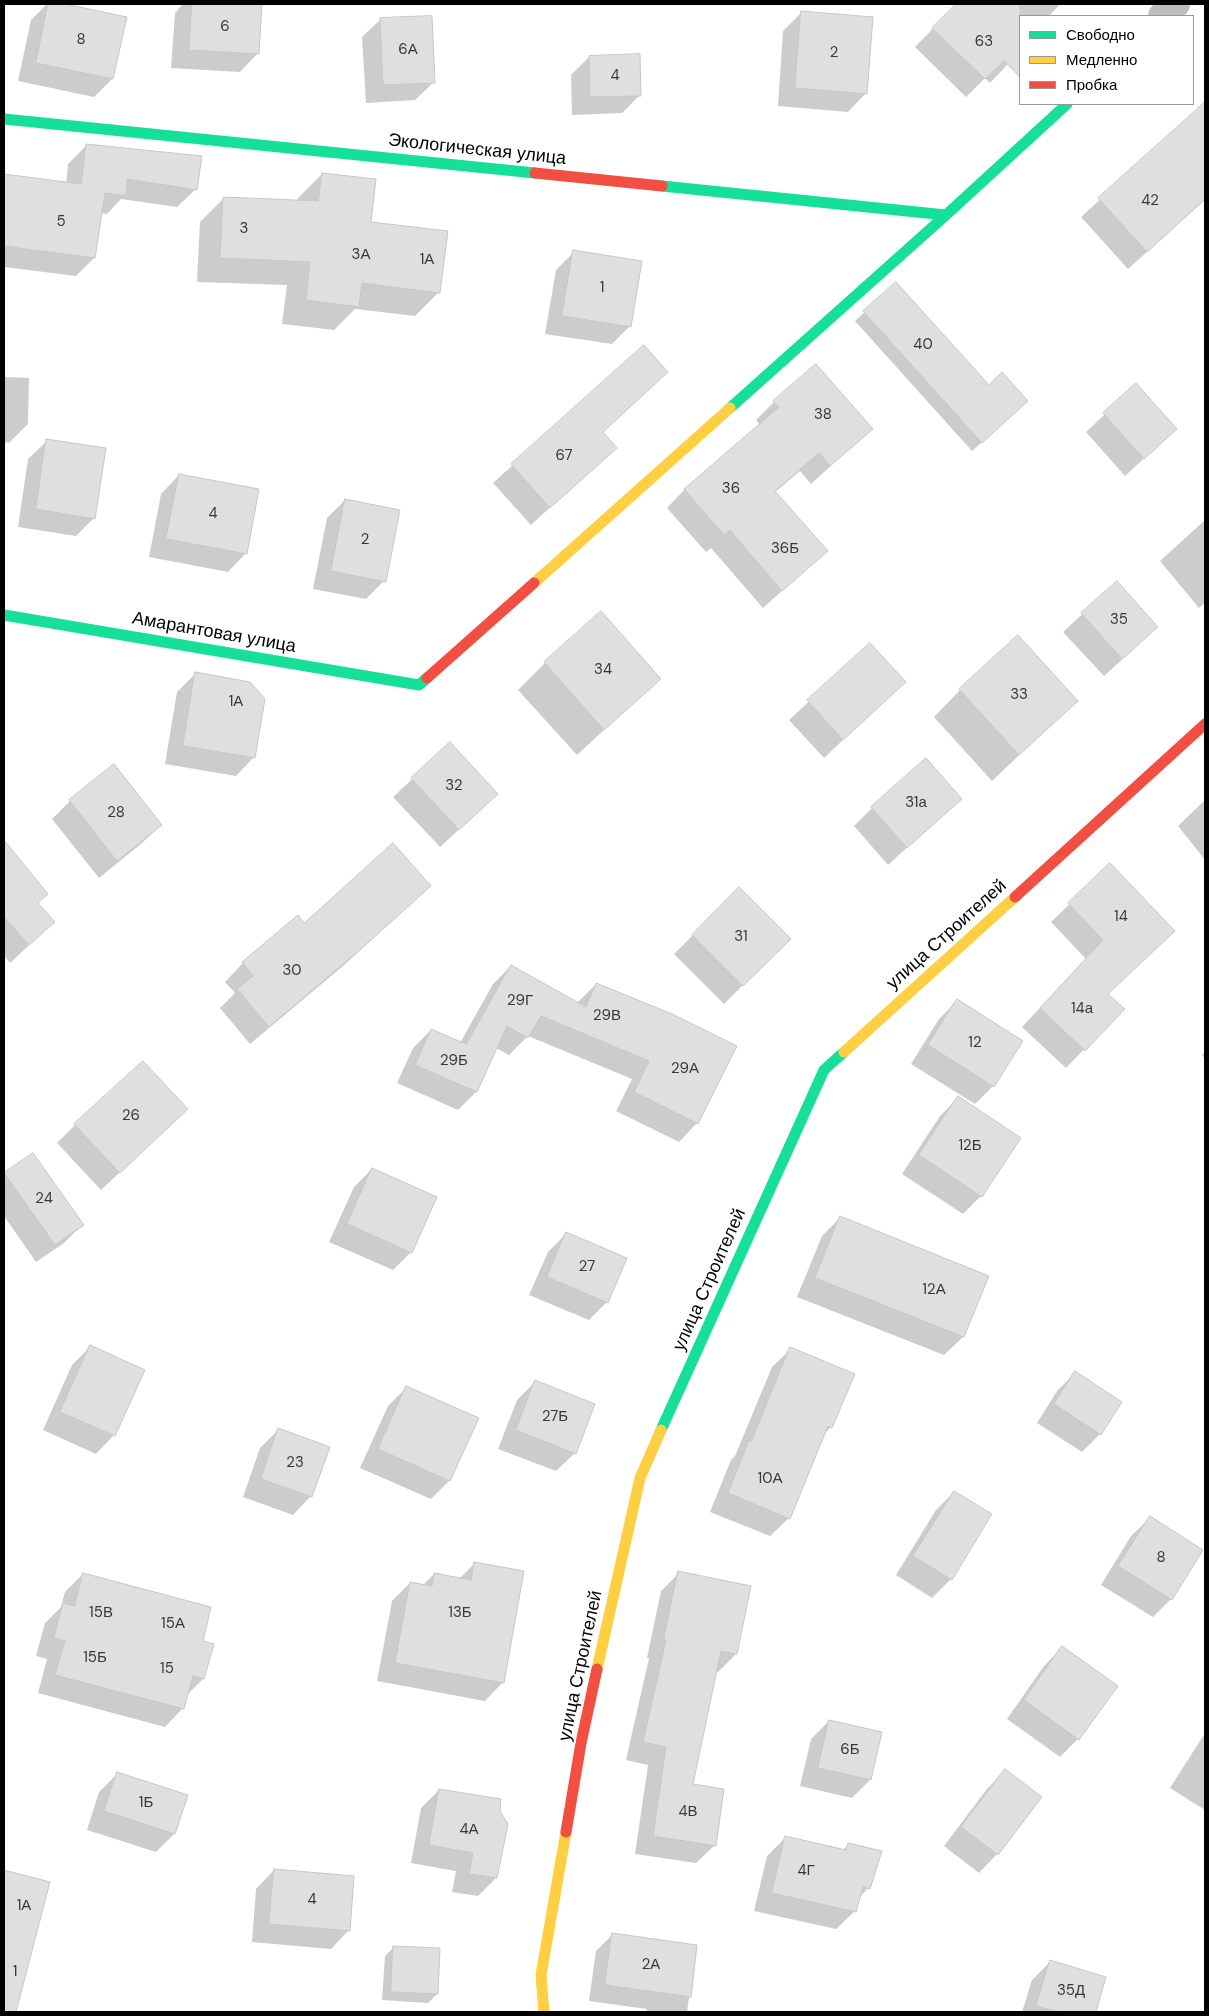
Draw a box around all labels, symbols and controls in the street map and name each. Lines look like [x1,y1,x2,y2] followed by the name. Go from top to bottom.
[1019,15,1194,105] legend
[220,18,230,36] house number: 6
[1066,25,1135,45] text: Свободно
[76,31,86,49] house number: 8
[975,33,993,51] house number: 63
[398,41,418,59] house number: 6А
[830,44,838,62] house number: 2
[1066,50,1137,70] text: Медленно
[610,67,620,85] house number: 4
[1066,75,1117,95] text: Пробка
[387,130,567,170] street label: Экологическая улица
[1141,192,1159,210] house number: 42
[56,213,66,231] house number: 5
[240,220,248,238] house number: 3
[352,246,370,264] house number: 3А
[420,251,434,269] house number: 1А
[600,279,604,297] house number: 1
[913,336,933,354] house number: 40
[814,406,832,424] house number: 38
[555,447,573,465] house number: 67
[722,480,740,498] house number: 36
[208,505,218,523] house number: 4
[361,531,369,549] house number: 2
[771,540,799,558] house number: 36Б
[130,608,298,658] street label: Амарантовая улица
[1110,611,1128,629] house number: 35
[594,661,612,679] house number: 34
[1010,686,1028,704] house number: 33
[229,693,243,711] house number: 1А
[445,777,463,795] house number: 32
[905,794,927,812] house number: 31а
[107,804,125,822] house number: 28
[883,876,1011,994] street label: улица Строителей
[1114,908,1128,926] house number: 14
[734,928,748,946] house number: 31
[282,962,302,980] house number: 30
[507,992,533,1010] house number: 29Г
[1071,1000,1093,1018] house number: 14а
[593,1007,621,1025] house number: 29В
[968,1034,982,1052] house number: 12
[440,1052,468,1070] house number: 29Б
[671,1060,699,1078] house number: 29А
[122,1107,140,1125] house number: 26
[958,1137,982,1155] house number: 12Б
[35,1190,53,1208] house number: 24
[669,1205,751,1355] street label: улица Строителей
[579,1258,595,1276] house number: 27
[922,1281,946,1299] house number: 12А
[542,1408,568,1426] house number: 27Б
[286,1454,304,1472] house number: 23
[758,1470,782,1488] house number: 10А
[1156,1549,1166,1567] house number: 8
[554,1589,608,1743] street label: улица Строителей
[89,1604,113,1622] house number: 15В
[448,1604,472,1622] house number: 13Б
[161,1615,185,1633] house number: 15А
[83,1649,107,1667] house number: 15Б
[160,1660,174,1678] house number: 15
[840,1741,860,1759] house number: 6Б
[139,1794,153,1812] house number: 1Б
[678,1803,698,1821] house number: 4В
[459,1821,479,1839] house number: 4А
[797,1862,815,1880] house number: 4Г
[307,1891,317,1909] house number: 4
[17,1897,31,1915] house number: 1А
[642,1956,660,1974] house number: 2А
[13,1963,17,1981] house number: 1
[1057,1982,1085,2000] house number: 35Д

